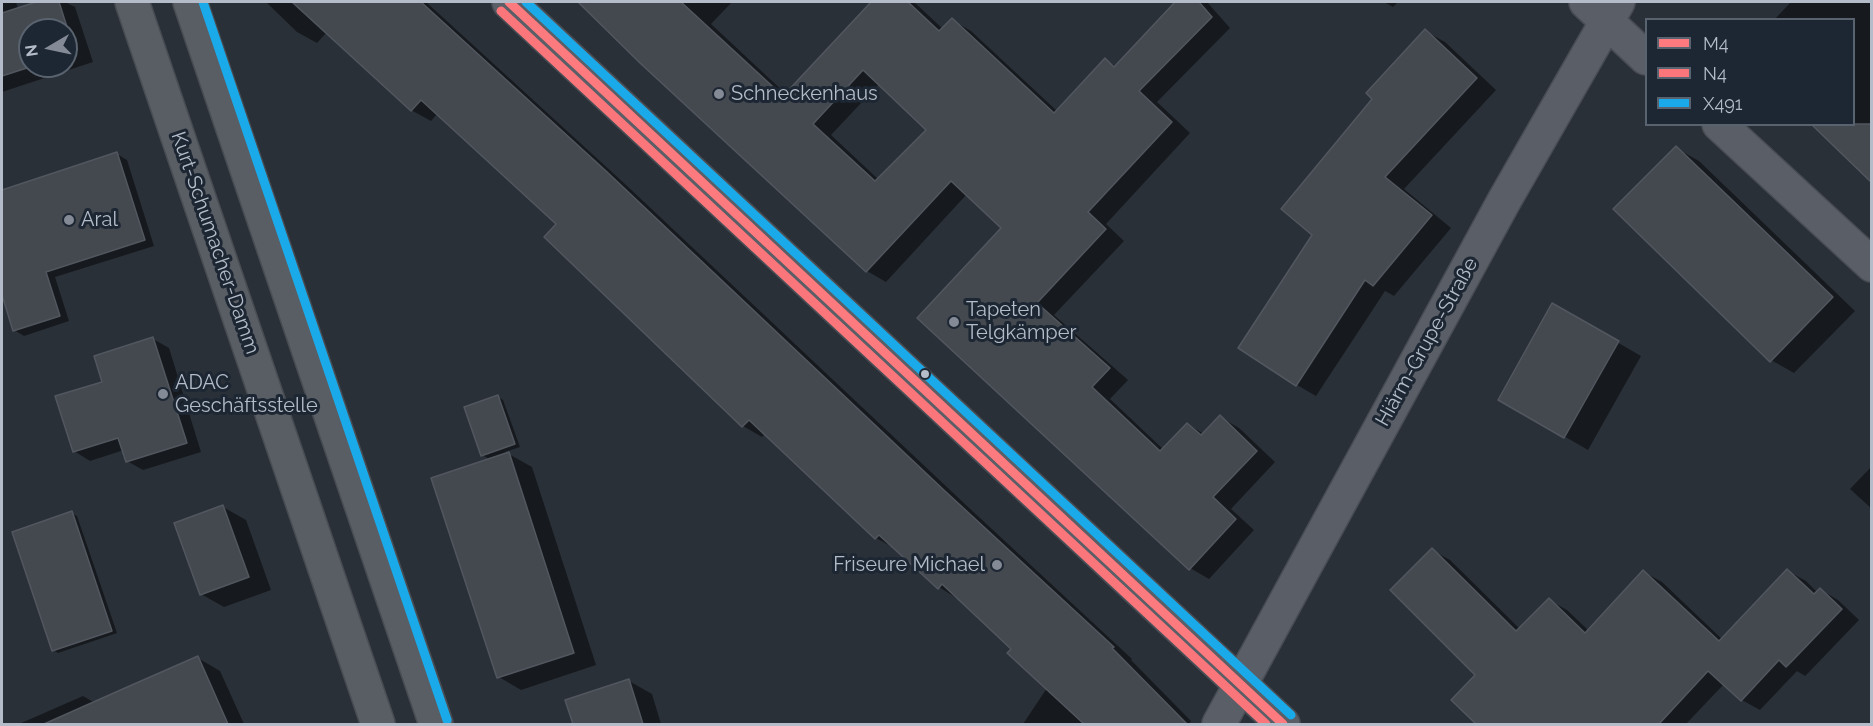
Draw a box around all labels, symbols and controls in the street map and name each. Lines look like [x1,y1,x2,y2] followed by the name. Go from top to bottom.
[18,18,78,78] north arrow
[1645,18,1855,126] legend
[1703,33,1729,54] text: M4
[21,43,42,58] text: N
[1703,63,1727,84] text: N4
[731,82,878,106] place label: Schneckenhaus
[712,87,726,101] marker: Schneckenhaus
[1703,93,1742,114] text: X491
[166,129,264,357] street label: Kurt-Schumacher-Damm
[81,208,118,232] place label: Aral
[62,213,76,227] marker: Aral
[1371,254,1483,430] street label: Hiärm-Grupe-Straße
[966,298,1076,345] place label: Tapeten Telgkämper
[947,315,961,329] marker: Tapeten Telgkämper
[919,368,931,380] unlabelled marker
[175,371,318,418] place label: ADAC Geschäftsstelle
[156,387,170,401] marker: ADAC Geschäftsstelle
[833,553,985,577] place label: Friseure Michael
[990,558,1004,572] marker: Friseure Michael

